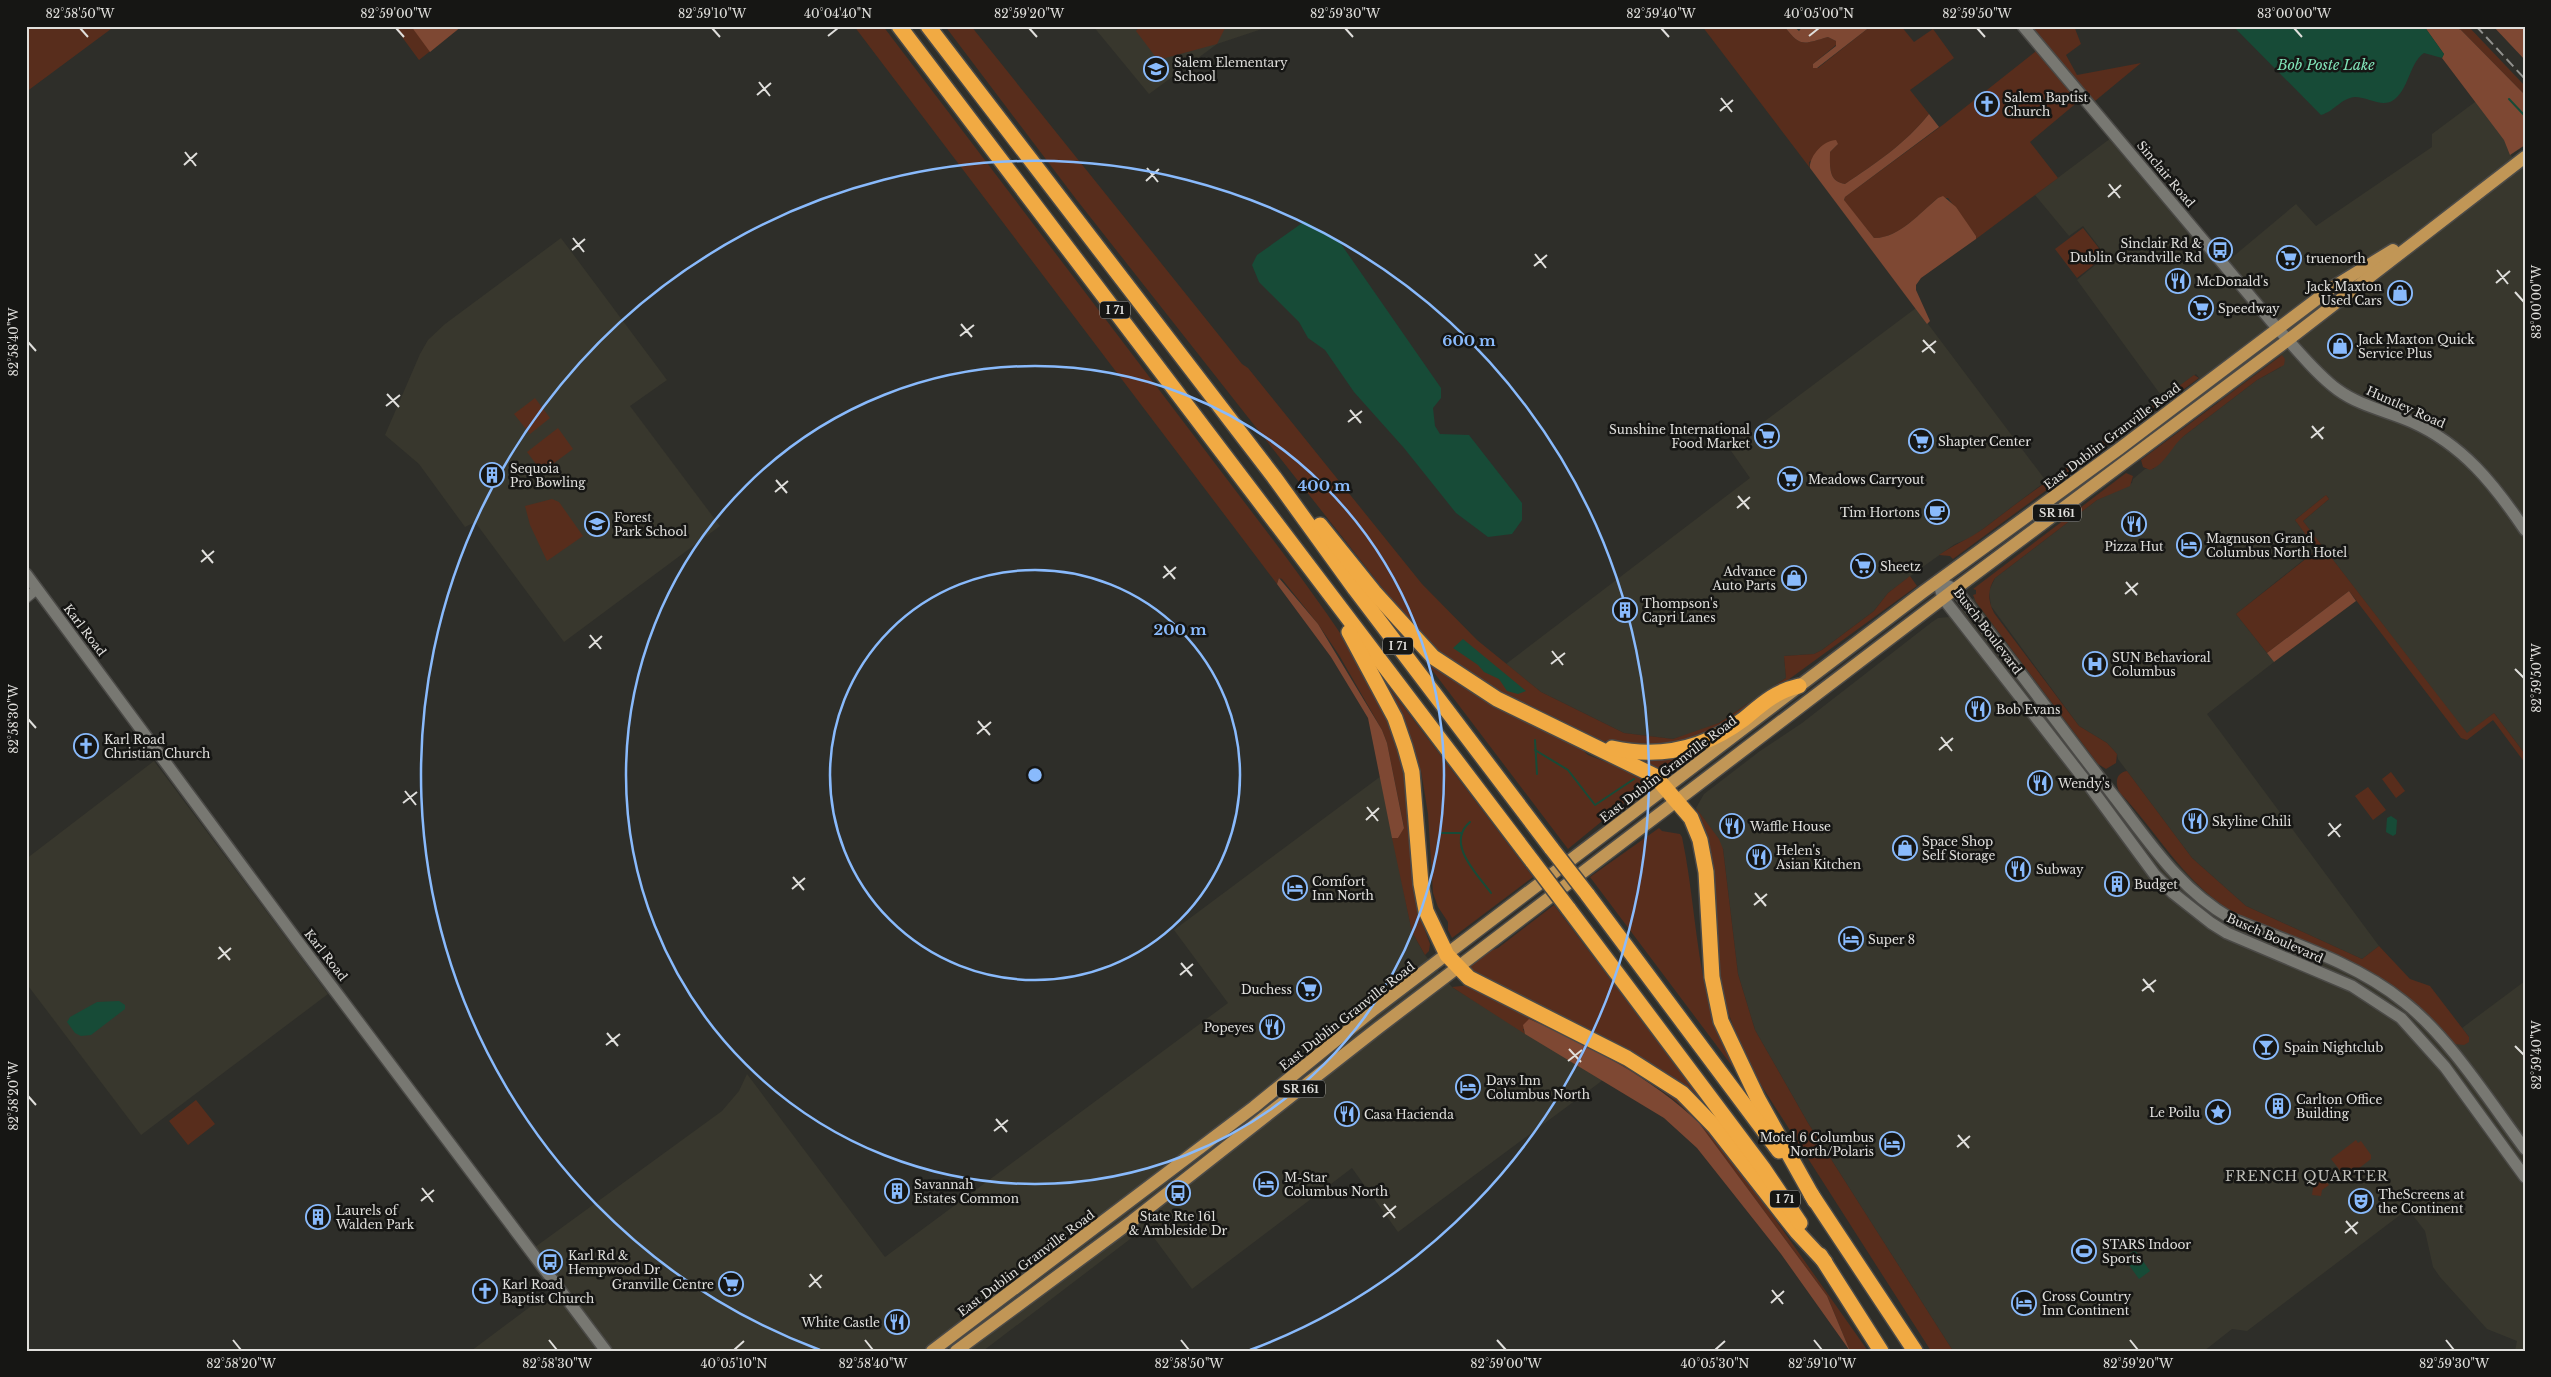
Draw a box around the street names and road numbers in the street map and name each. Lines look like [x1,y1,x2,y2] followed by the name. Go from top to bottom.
[2134,138,2198,210] street label: Sinclair Road
[1100,302,1130,318] road number: I 71
[2041,380,2183,492] street label: East Dublin Granville Road
[2364,383,2448,431] street label: Huntley Road
[2033,504,2081,522] road number: SR 161
[1951,585,2025,677] street label: Busch Boulevard
[61,601,109,659] street label: Karl Road
[1383,637,1413,654] road number: I 71
[1597,713,1739,825] street label: East Dublin Granville Road
[2224,910,2326,966] street label: Busch Boulevard
[301,926,351,984] street label: Karl Road
[1276,959,1418,1073] street label: East Dublin Granville Road
[1277,1080,1325,1098] road number: SR 161
[1770,1190,1800,1208] road number: I 71
[955,1207,1097,1319] street label: East Dublin Granville Road

